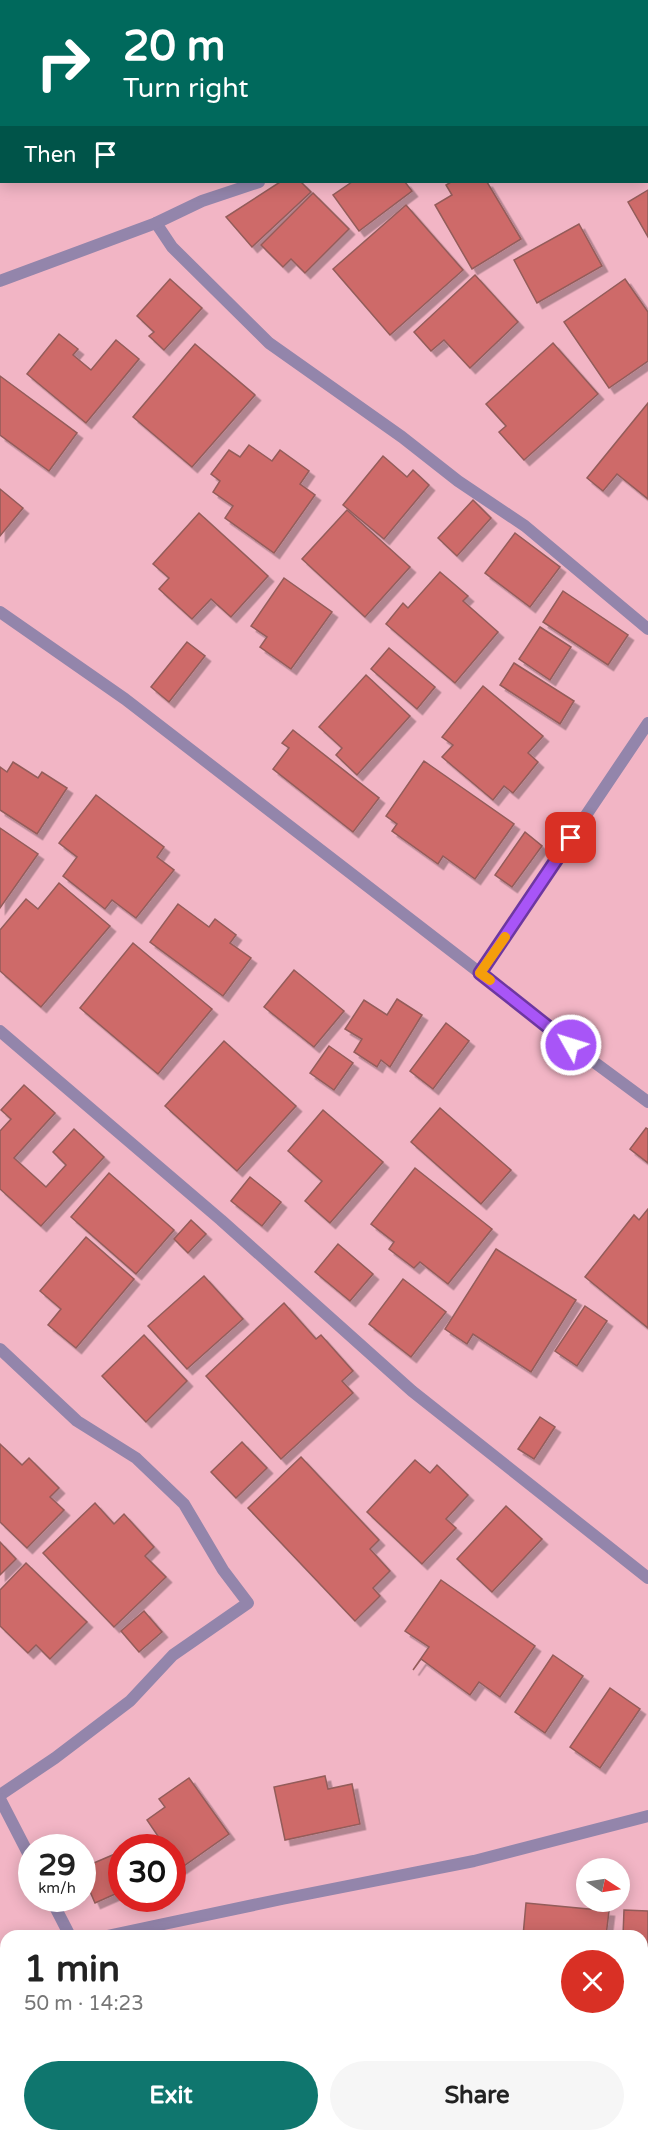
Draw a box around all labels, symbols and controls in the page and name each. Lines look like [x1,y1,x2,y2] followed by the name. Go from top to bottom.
[123,21,225,72] text: 20 m
[24,24,102,102] icon: right
[123,72,249,105] text: Turn right
[89,138,122,171] icon: arrive
[24,142,77,168] text: Then
[545,812,596,863] pin
[554,821,587,854] icon: arrive
[539,1013,603,1077] position arrow
[108,1834,186,1912] speed limit sign: 30
[38,1847,76,1884] text: 29
[576,1858,630,1912] north arrow
[576,1858,630,1912] map controls
[38,1879,76,1897] text: km/h
[24,1948,120,1991] text: 1 min
[561,1950,624,2013] button: close
[24,1992,144,2016] text: 50 m · 14:23
[24,2061,318,2130] button: Exit
[330,2061,624,2130] button: Share

